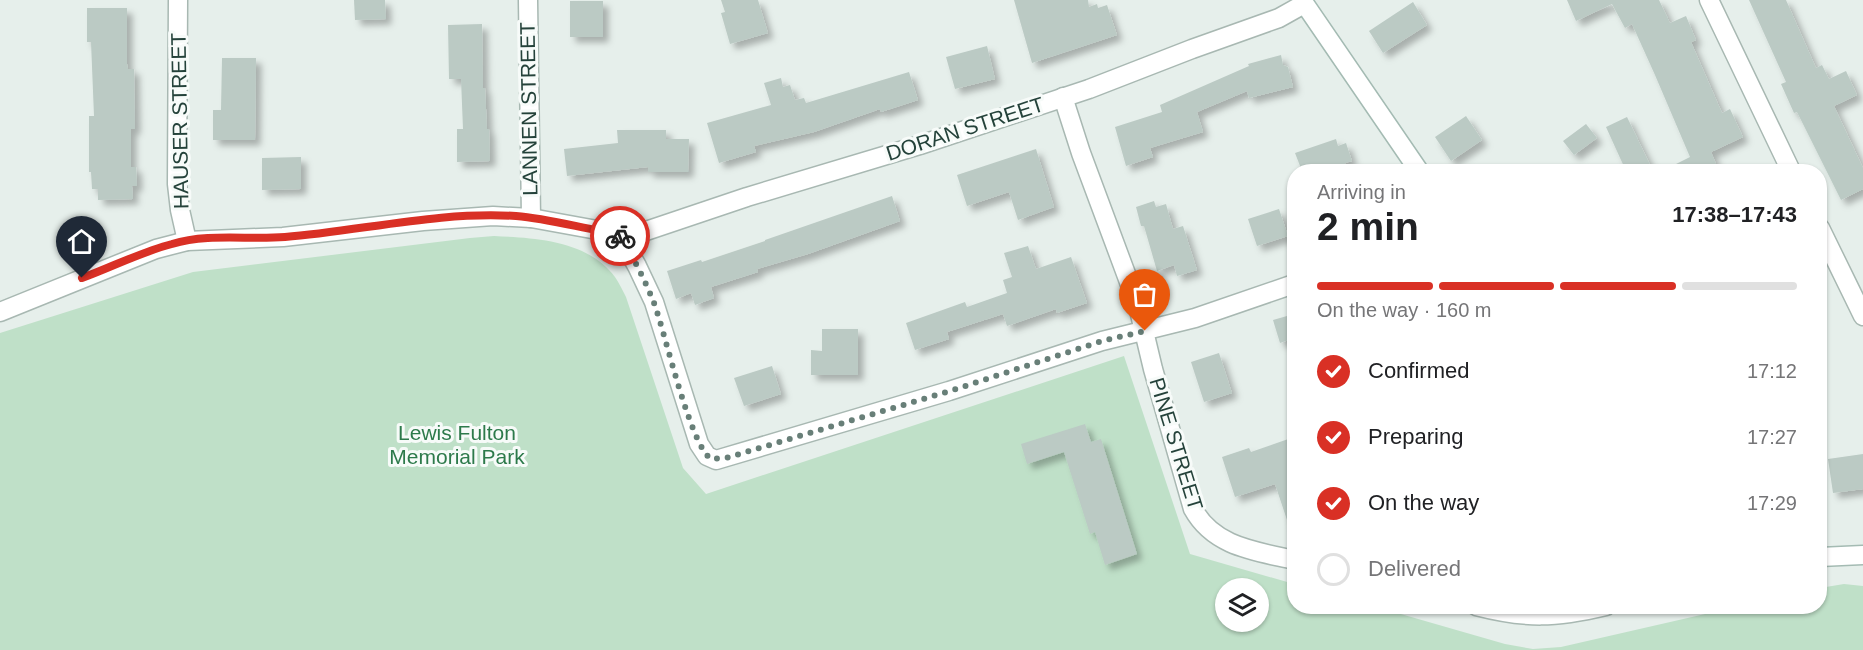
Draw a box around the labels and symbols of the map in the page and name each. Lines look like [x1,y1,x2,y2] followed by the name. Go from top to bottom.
[515,22,542,196] street label: LANNEN STREET
[166,33,193,209] street label: HAUSER STREET
[883,92,1047,165] street label: DORAN STREET
[590,206,650,266] courier
[56,216,107,278] pin
[1119,269,1170,331] pin
[1145,375,1208,513] street label: PINE STREET
[389,421,525,468] park label: Lewis Fulton Memorial Park

